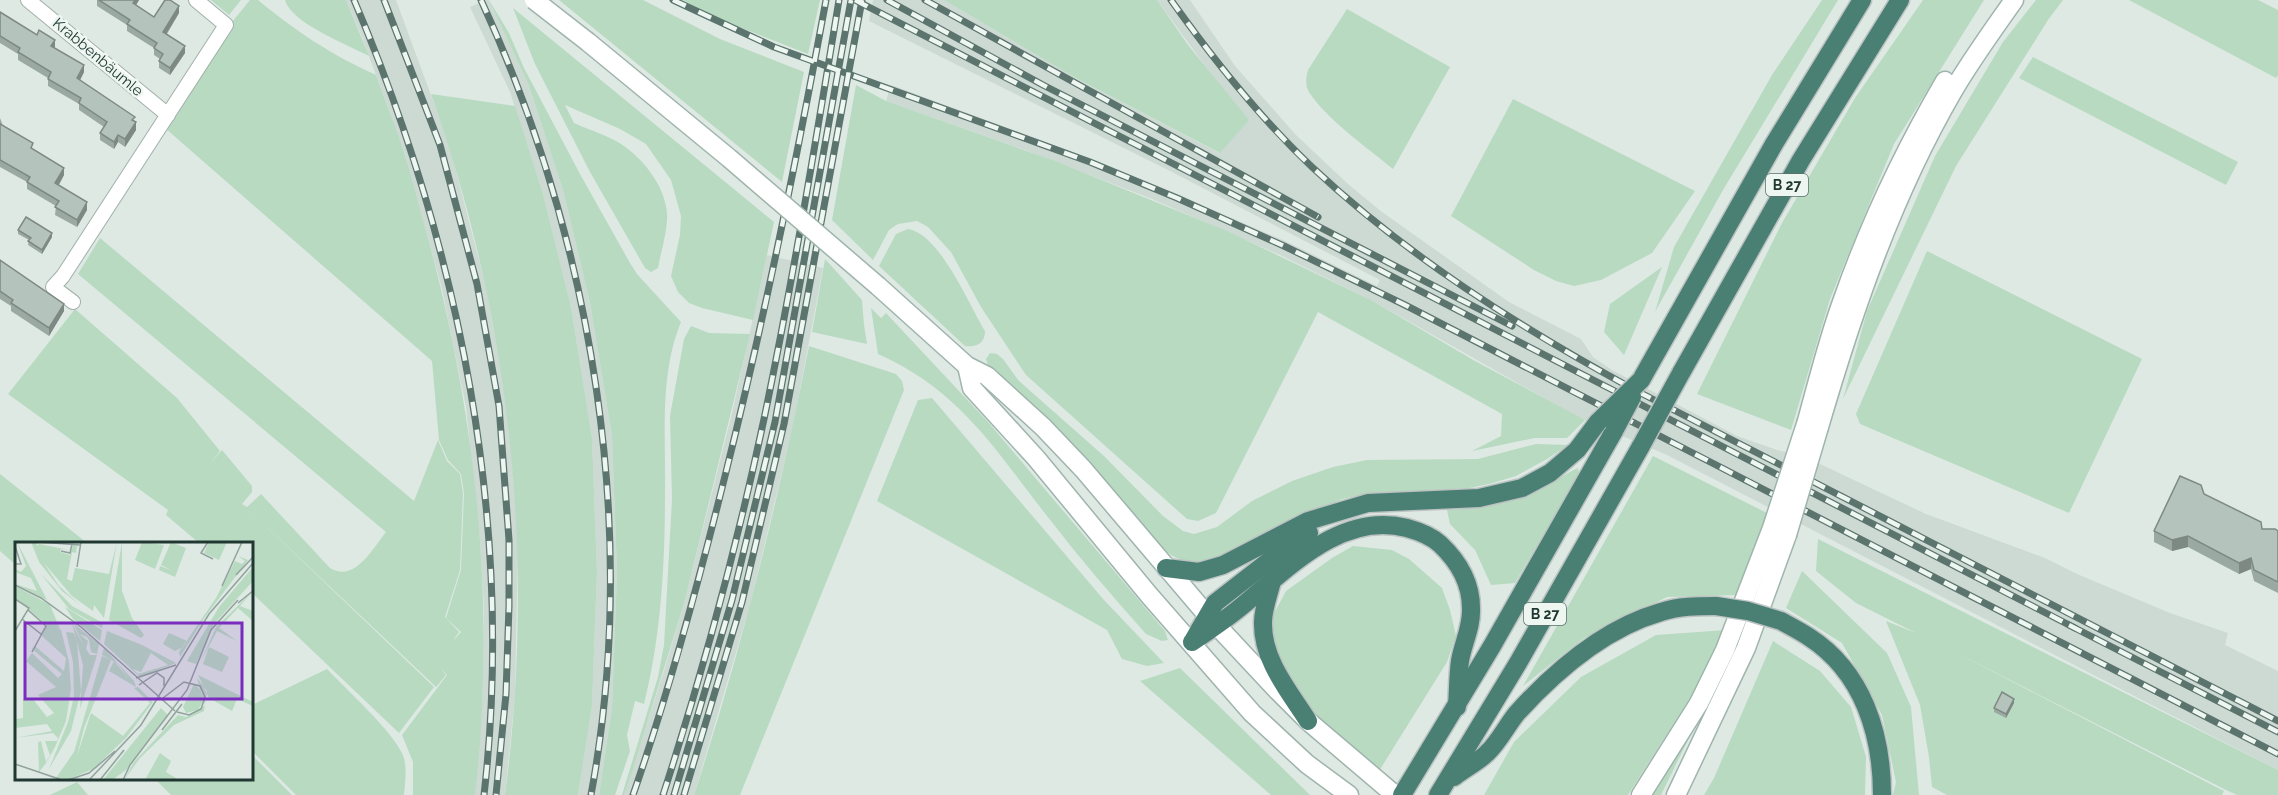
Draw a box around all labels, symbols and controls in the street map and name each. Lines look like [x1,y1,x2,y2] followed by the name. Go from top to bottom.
[49,14,147,100] street label: Krabbenbäumle
[1766,174,1808,196] road number: B 27
[15,542,254,780] inset map
[1524,603,1566,625] road number: B 27

